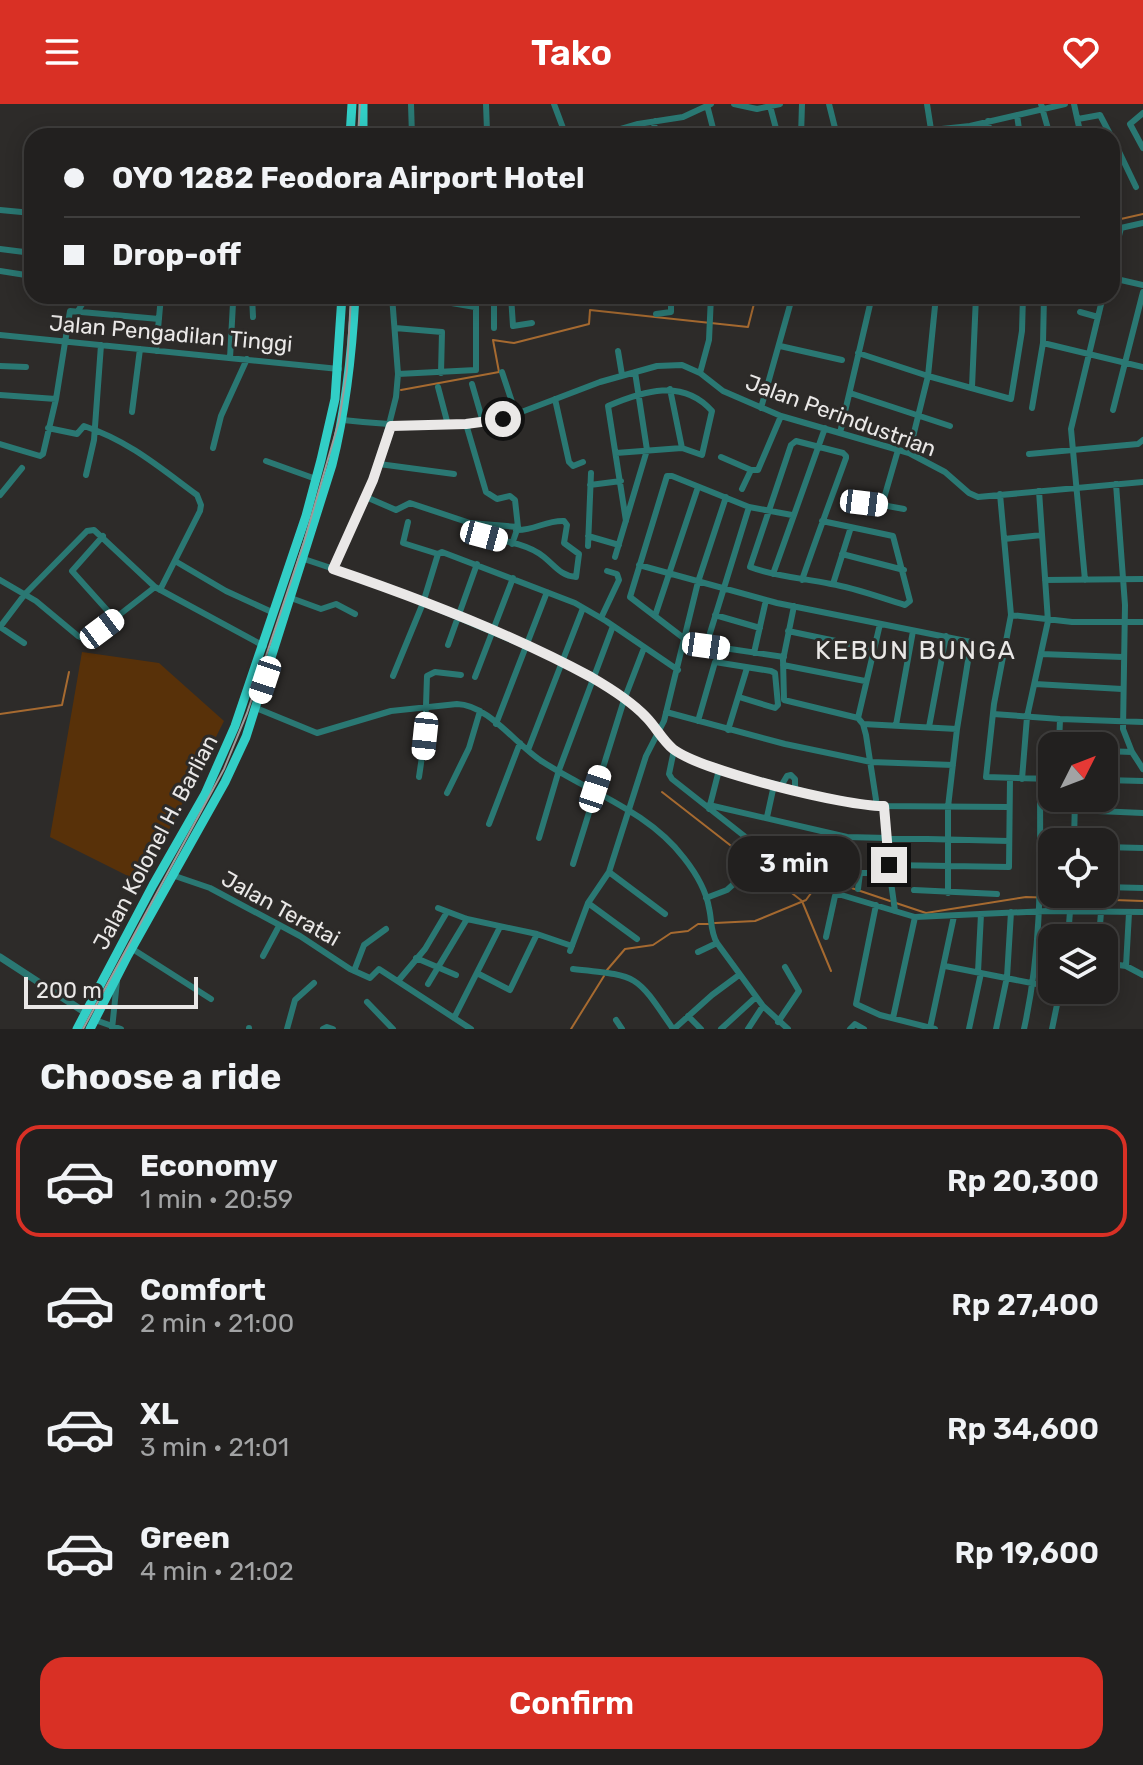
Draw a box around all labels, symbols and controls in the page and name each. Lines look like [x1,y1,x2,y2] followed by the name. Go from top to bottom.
[40,30,84,74] icon: menu
[1059,30,1103,74] icon: heart
[531,31,612,74] text: Tako
[112,160,585,196] text: OYO 1282 Feodora Airport Hotel
[112,237,241,273] text: Drop-off
[48,309,294,358] street label: Jalan Pengadilan Tinggi
[742,368,940,462] street label: Jalan Perindustrian
[485,401,521,437] route start
[839,488,889,518] car
[458,518,510,554] car
[76,605,128,653] car
[681,631,731,661] car
[815,635,1017,666] district label: KEBUN BUNGA
[246,653,284,707] car
[411,711,439,761] car
[87,730,224,954] street label: Jalan Kolonel H. Barlian
[1038,732,1118,812] north arrow
[1038,732,1118,1004] map controls
[576,762,614,816] car
[1038,828,1118,908] button: locate
[729,837,861,893] callout: 3 min
[871,847,907,883] route end
[759,848,829,879] text: 3 min
[217,865,345,952] street label: Jalan Teratai
[1038,924,1118,1004] button: layers
[24,973,198,1009] scale bar
[36,977,102,1004] text: 200 m
[40,1055,281,1098] text: Choose a ride
[44,1145,116,1217] icon: car
[140,1148,278,1184] text: Economy
[947,1163,1099,1199] text: Rp 20,300
[140,1184,293,1215] text: 1 min · 20:59
[44,1269,116,1341] icon: car
[140,1272,266,1308] text: Comfort
[951,1287,1099,1323] text: Rp 27,400
[140,1308,294,1339] text: 2 min · 21:00
[44,1393,116,1465] icon: car
[140,1396,179,1432] text: XL
[947,1411,1099,1447] text: Rp 34,600
[140,1432,289,1463] text: 3 min · 21:01
[44,1517,116,1589] icon: car
[140,1520,230,1556] text: Green
[955,1535,1099,1571] text: Rp 19,600
[140,1556,294,1587] text: 4 min · 21:02
[40,1657,1103,1749] button: Confirm

